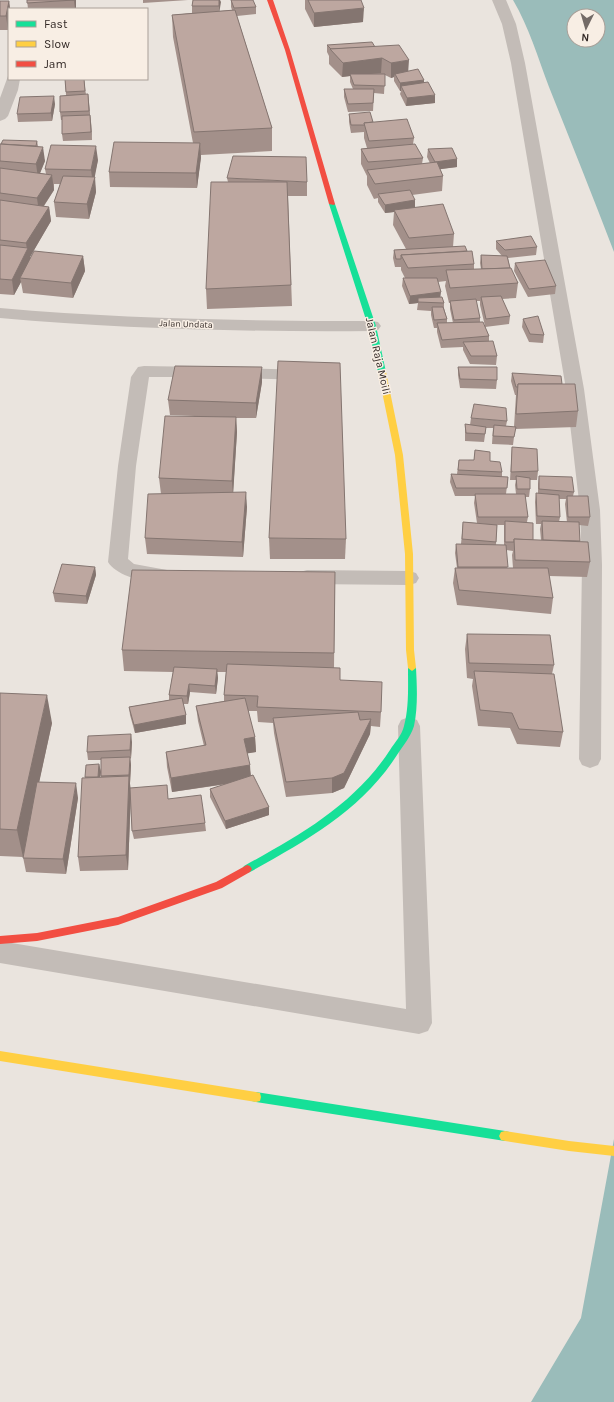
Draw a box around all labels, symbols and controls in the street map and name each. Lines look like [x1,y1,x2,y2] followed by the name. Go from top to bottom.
[8,8,148,80] legend
[566,8,606,48] north arrow
[44,17,68,31] text: Fast
[581,31,590,44] text: N
[44,37,70,51] text: Slow
[44,57,67,71] text: Jam
[363,316,393,396] street label: Jalan Raja Moili
[159,318,213,330] street label: Jalan Undata

